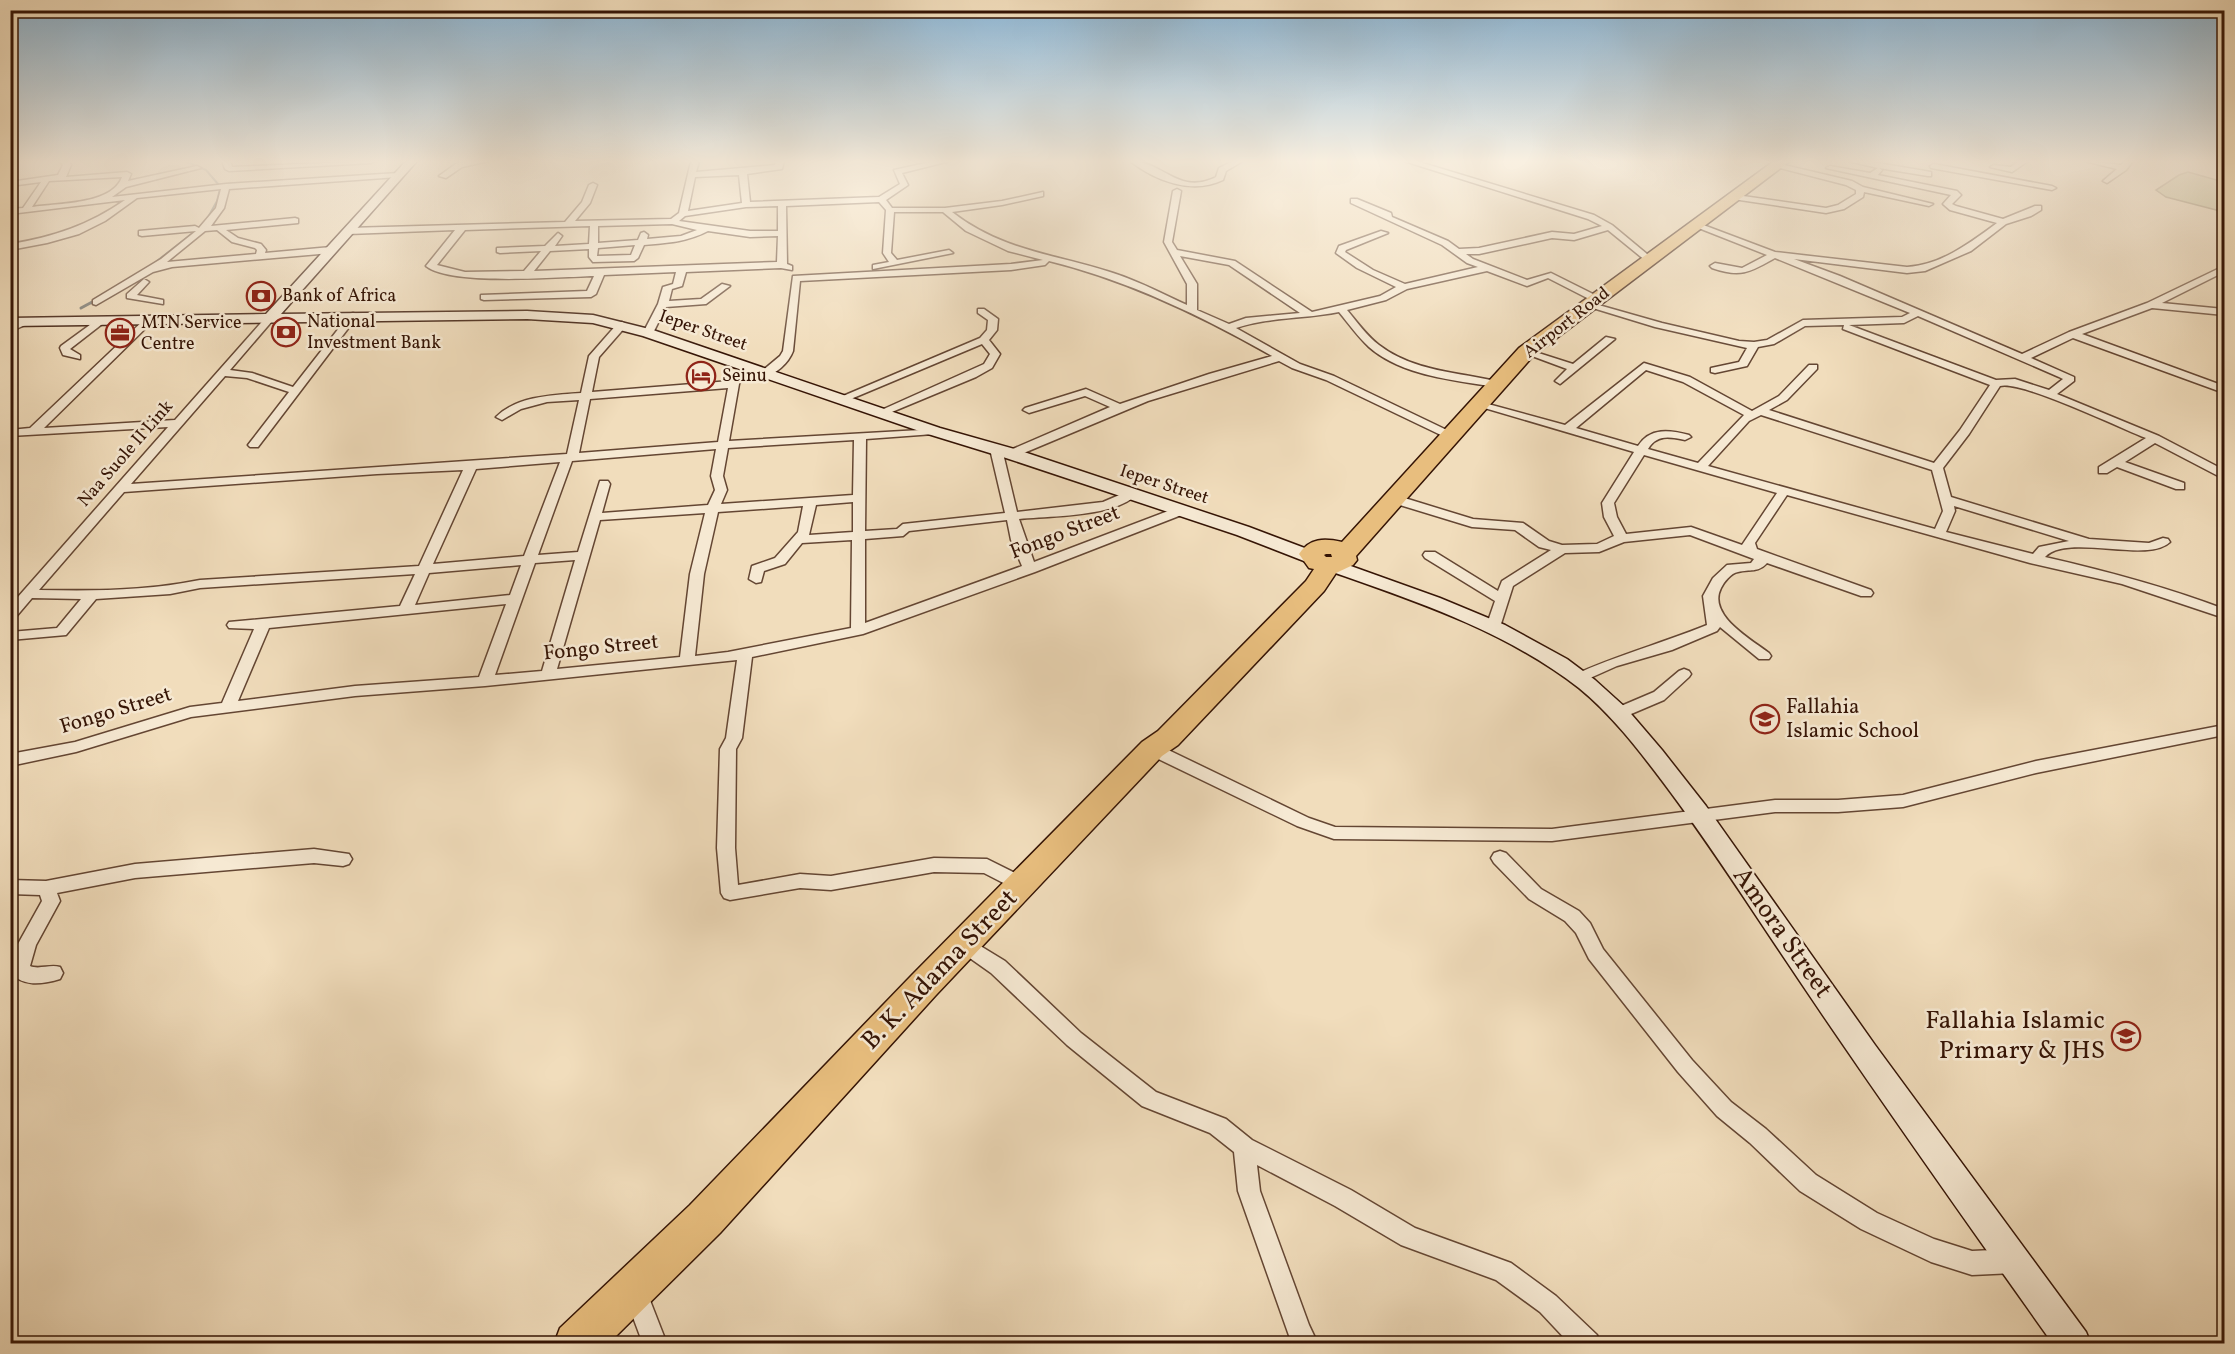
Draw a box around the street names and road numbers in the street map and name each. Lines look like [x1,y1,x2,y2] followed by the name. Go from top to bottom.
[1518,281,1616,365] street label: Airport Road
[655,304,751,358] street label: Ieper Street
[73,395,180,513] street label: Naa Suole II Link
[1116,459,1212,511] street label: Ieper Street
[1006,499,1124,567] street label: Fongo Street
[542,628,660,668] street label: Fongo Street
[56,680,176,742] street label: Fongo Street
[1724,860,1840,1006] street label: Amora Street
[854,882,1026,1058] street label: B. K. Adama Street

